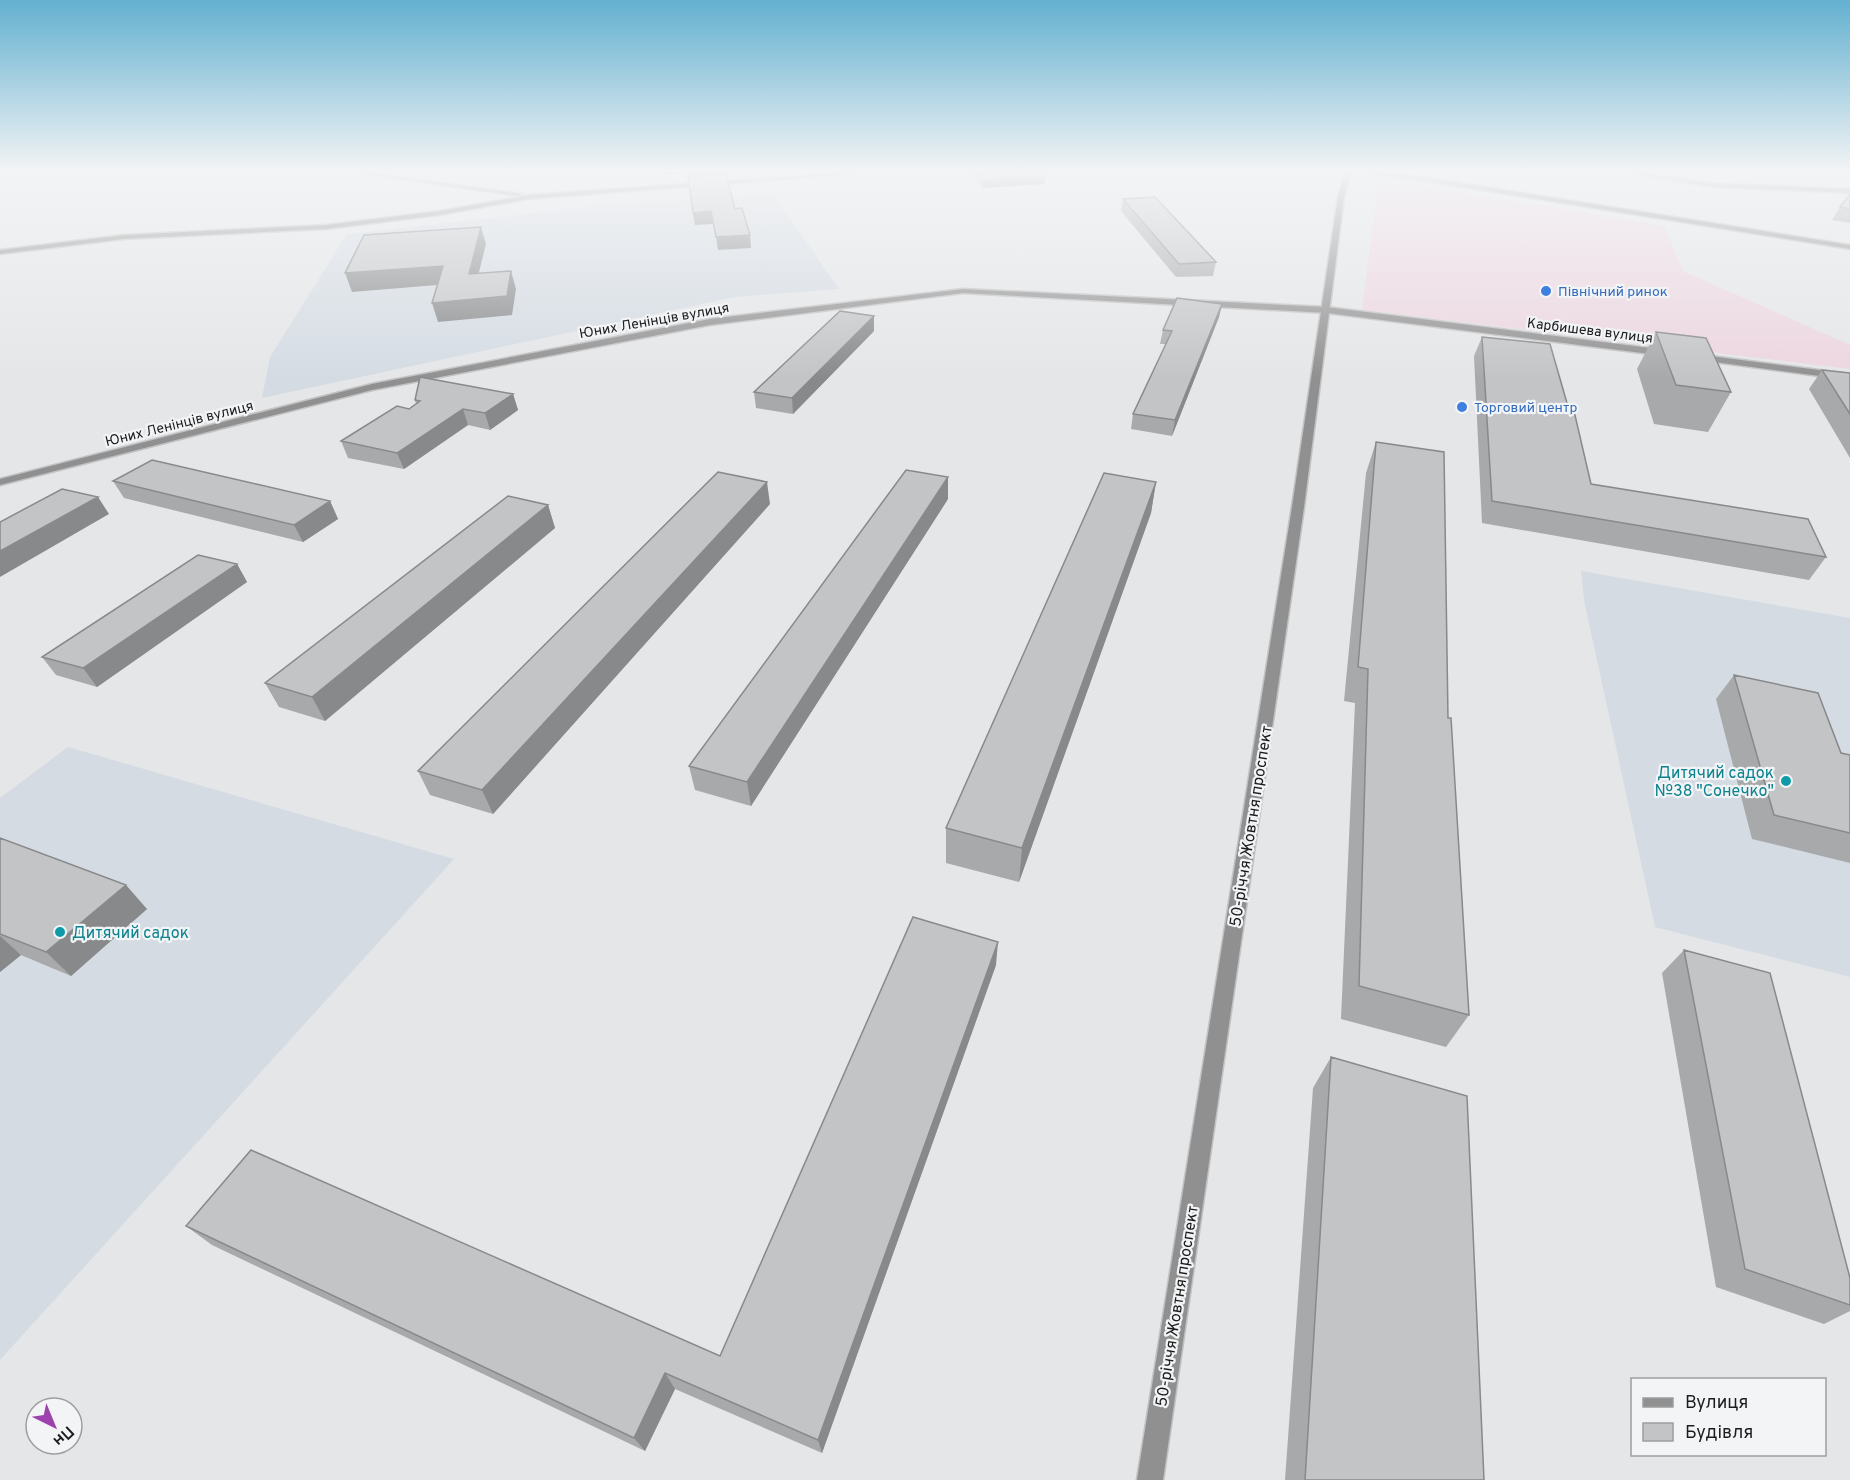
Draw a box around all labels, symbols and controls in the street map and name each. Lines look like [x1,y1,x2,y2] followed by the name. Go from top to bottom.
[1539,284,1553,298] marker: Північний ринок
[1558,284,1668,301] place label: Північний ринок
[578,300,731,343] street label: Юних Ленінців вулиця
[1526,315,1654,348] street label: Карбишева вулиця
[103,398,255,451] street label: Юних Ленінців вулиця
[1455,400,1469,414] marker: Торговий центр
[1474,400,1577,417] place label: Торговий центр
[1226,724,1278,928] street label: 50-річчя Жовтня проспект
[1654,764,1774,802] place label: Дитячий садок №38 "Сонечко"
[1779,774,1793,788] marker: Дитячий садок №38 "Сонечко"
[72,924,189,944] place label: Дитячий садок
[53,925,67,939] marker: Дитячий садок
[1152,1204,1204,1408] street label: 50-річчя Жовтня проспект
[1631,1378,1826,1456] legend
[1685,1392,1748,1415] text: Вулиця
[24,1396,84,1456] north arrow
[48,1421,78,1450] text: Пн
[1685,1422,1753,1445] text: Будівля

